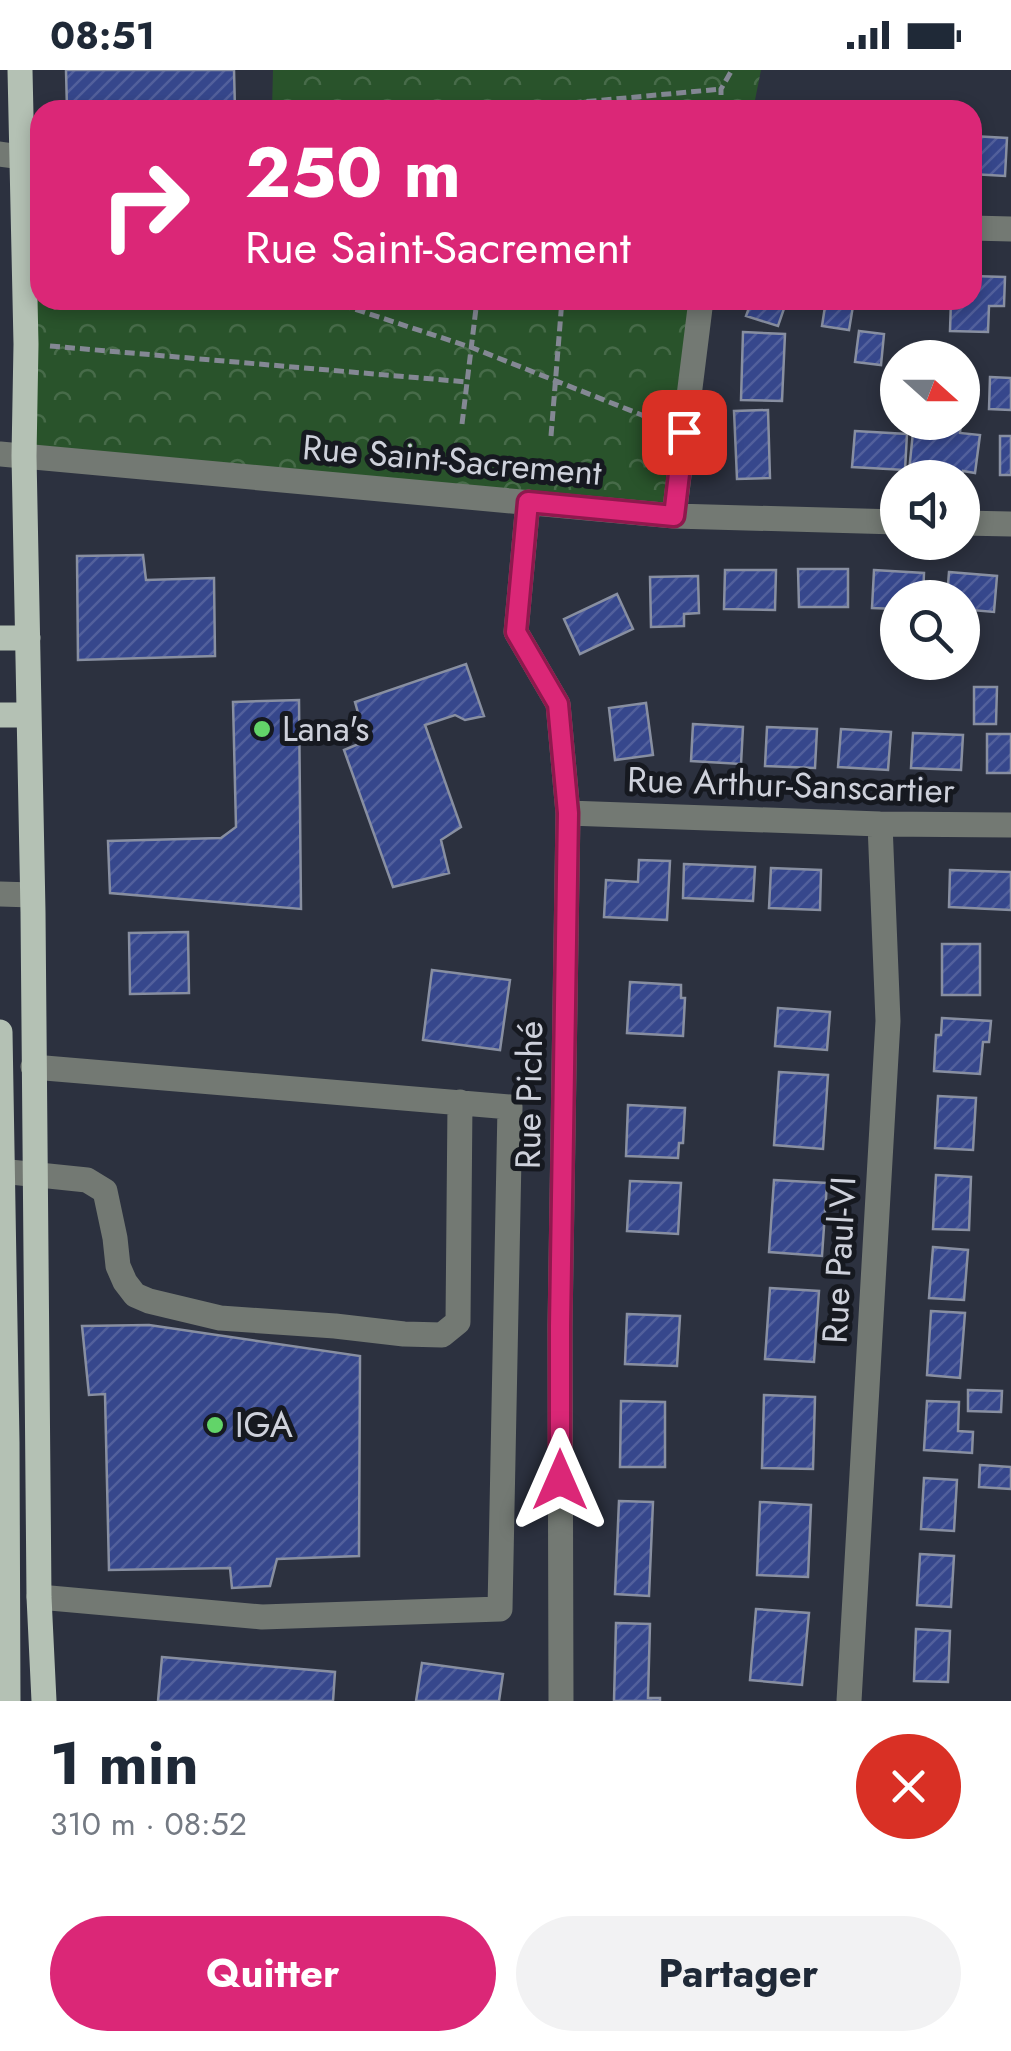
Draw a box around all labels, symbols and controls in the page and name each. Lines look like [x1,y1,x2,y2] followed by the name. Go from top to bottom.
[50,8,155,63] text: 08:51
[245,122,461,223] text: 250 m
[80,140,210,270] icon: right
[245,215,631,280] text: Rue Saint-Sacrement
[880,340,980,440] north arrow
[880,340,980,680] map controls
[642,390,727,475] pin
[657,405,712,460] icon: arrive
[300,422,604,498] street label: Rue Saint-Sacrement
[880,460,980,560] button: sound
[880,580,980,680] button: search
[282,704,369,754] place label: Lana's
[251,718,273,740] marker: Lana's
[626,754,956,816] street label: Rue Arthur-Sanscartier
[503,1021,555,1169] street label: Rue Piché
[810,1175,868,1345] street label: Rue Paul-VI
[235,1400,293,1450] place label: IGA
[204,1414,226,1436] marker: IGA
[508,1428,612,1532] position arrow
[50,1720,199,1807] text: 1 min
[856,1734,961,1839] button: close
[50,1801,247,1847] text: 310 m · 08:52
[50,1916,496,2031] button: Quitter
[516,1916,961,2031] button: Partager

